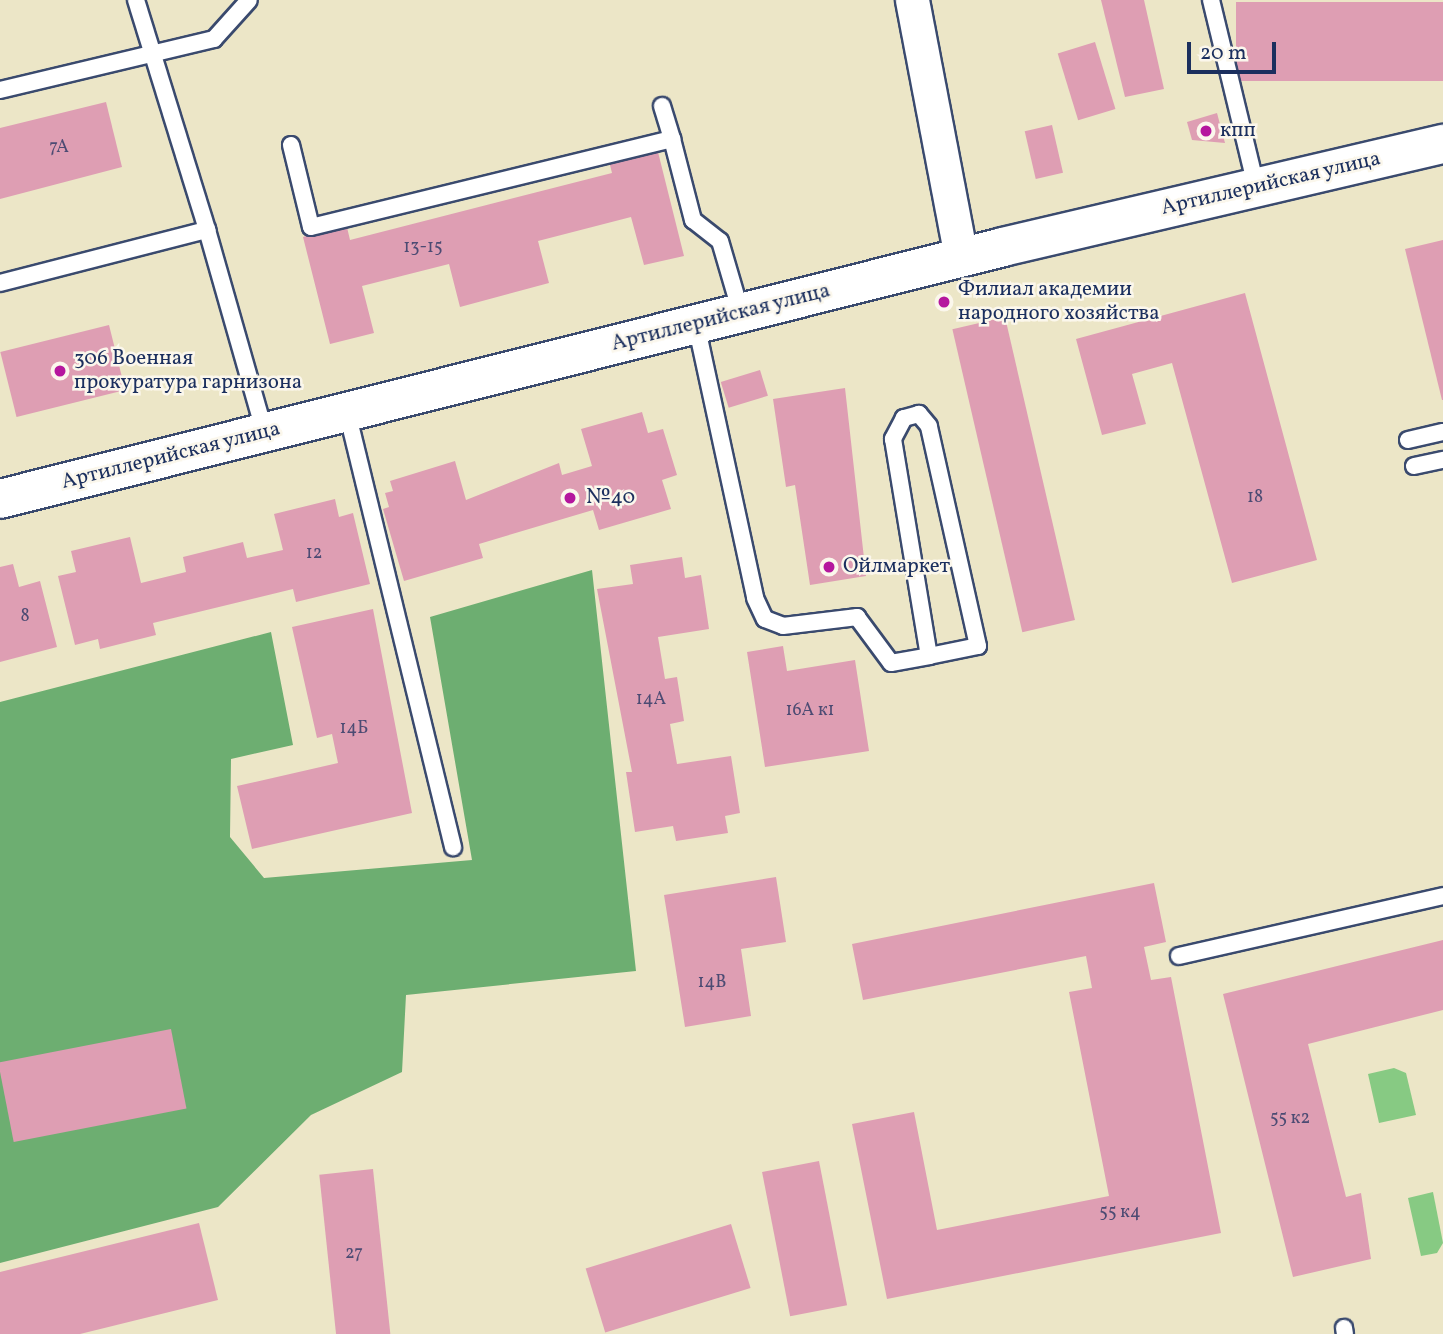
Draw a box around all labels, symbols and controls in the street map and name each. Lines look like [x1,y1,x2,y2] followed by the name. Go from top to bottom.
[1191,28,1280,72] scale bar
[1200,39,1246,68] text: 20 m
[1220,118,1256,144] place label: кпп
[1198,123,1214,139] marker: кпп
[49,137,69,159] house number: 7А
[1158,146,1384,222] street label: Артиллерийская улица
[403,237,443,259] house number: 13-15
[958,277,1160,327] place label: Филиал академии народного хозяйства
[609,279,833,357] street label: Артиллерийская улица
[936,294,952,310] marker: Филиал академии народного хозяйства
[74,346,302,396] place label: 306 Военная прокуратура гарнизона
[52,363,68,379] marker: 306 Военная прокуратура гарнизона
[59,417,283,495] street label: Артиллерийская улица
[586,485,635,511] place label: №40
[1247,487,1263,509] house number: 18
[560,488,580,508] marker: №40
[306,543,322,565] house number: 12
[843,554,950,580] place label: Ойлмаркет
[821,559,837,575] marker: Ойлмаркет
[20,606,30,628] house number: 8
[636,689,666,711] house number: 14А
[786,700,834,722] house number: 16А к1
[340,718,368,740] house number: 14Б
[698,972,726,994] house number: 14В
[1270,1108,1310,1130] house number: 55 к2
[1099,1202,1141,1224] house number: 55 к4
[345,1243,363,1265] house number: 27

